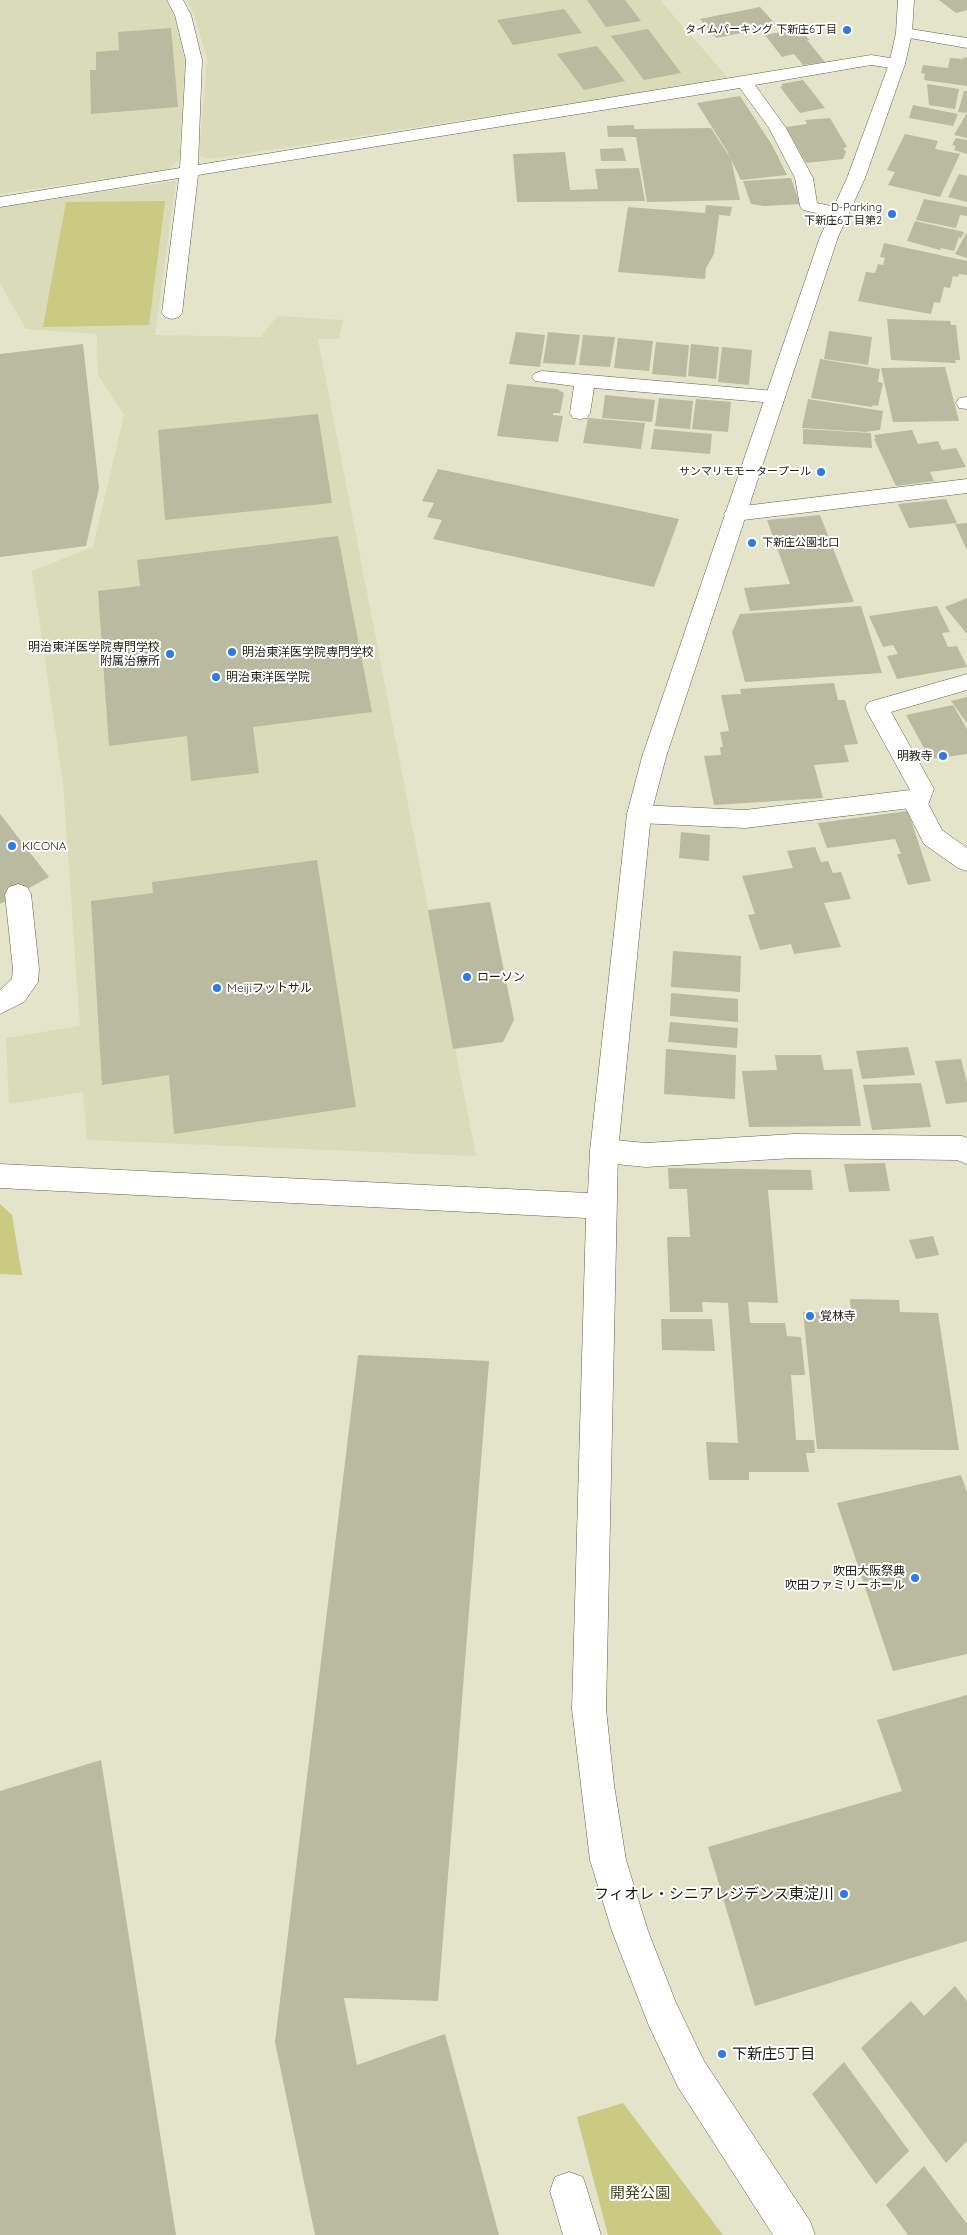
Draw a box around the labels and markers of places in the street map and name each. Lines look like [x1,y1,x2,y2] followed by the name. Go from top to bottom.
[685,23,837,37] place label: タイムパーキング 下新庄6丁目
[841,24,853,36] marker: タイムパーキング 下新庄6丁目
[804,201,882,227] place label: D-Parking 下新庄6丁目第2
[886,208,898,220] marker: D-Parking 下新庄6丁目第2
[679,465,811,479] place label: サンマリモモータープール
[815,466,827,478] marker: サンマリモモータープール
[762,536,839,550] place label: 下新庄公園北口
[746,537,758,549] marker: 下新庄公園北口
[28,640,160,668] place label: 明治東洋医学院専門学校 附属治療所
[242,645,374,659] place label: 明治東洋医学院専門学校
[226,646,238,658] marker: 明治東洋医学院専門学校
[164,648,176,660] marker: 明治東洋医学院専門学校 附属治療所
[226,670,310,684] place label: 明治東洋医学院
[210,671,222,683] marker: 明治東洋医学院
[897,749,933,763] place label: 明教寺
[937,750,949,762] marker: 明教寺
[22,839,67,853] place label: KICONA
[6,840,18,852] marker: KICONA
[477,970,525,984] place label: ローソン
[461,971,473,983] marker: ローソン
[227,981,312,995] place label: Meijiフットサル
[211,982,223,994] marker: Meijiフットサル
[820,1309,856,1323] place label: 覚林寺
[804,1310,816,1322] marker: 覚林寺
[785,1564,905,1592] place label: 吹田大阪祭典 吹田ファミリーホール
[909,1572,921,1584] marker: 吹田大阪祭典 吹田ファミリーホール
[594,1885,834,1903] place label: フィオレ・シニアレジデンス東淀川
[838,1888,850,1900] marker: フィオレ・シニアレジデンス東淀川
[732,2045,815,2063] place label: 下新庄5丁目
[716,2048,728,2060] marker: 下新庄5丁目

